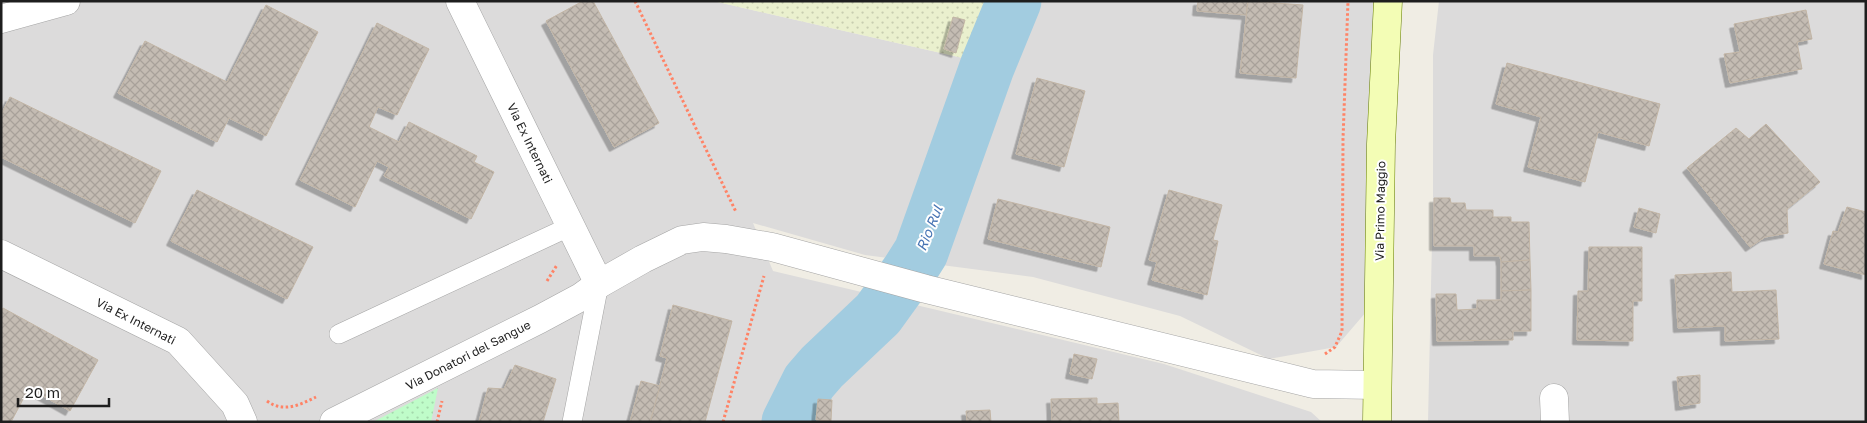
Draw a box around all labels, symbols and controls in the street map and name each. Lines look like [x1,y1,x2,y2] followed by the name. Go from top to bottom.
[504,100,556,186] street label: Via Ex Internati
[1372,161,1388,261] street label: Via Primo Maggio
[912,202,946,253] water label: Rio Rul
[94,294,178,348] street label: Via Ex Internati
[403,317,533,393] street label: Via Donatori del Sangue
[18,376,109,408] scale bar
[25,383,60,401] text: 20 m

